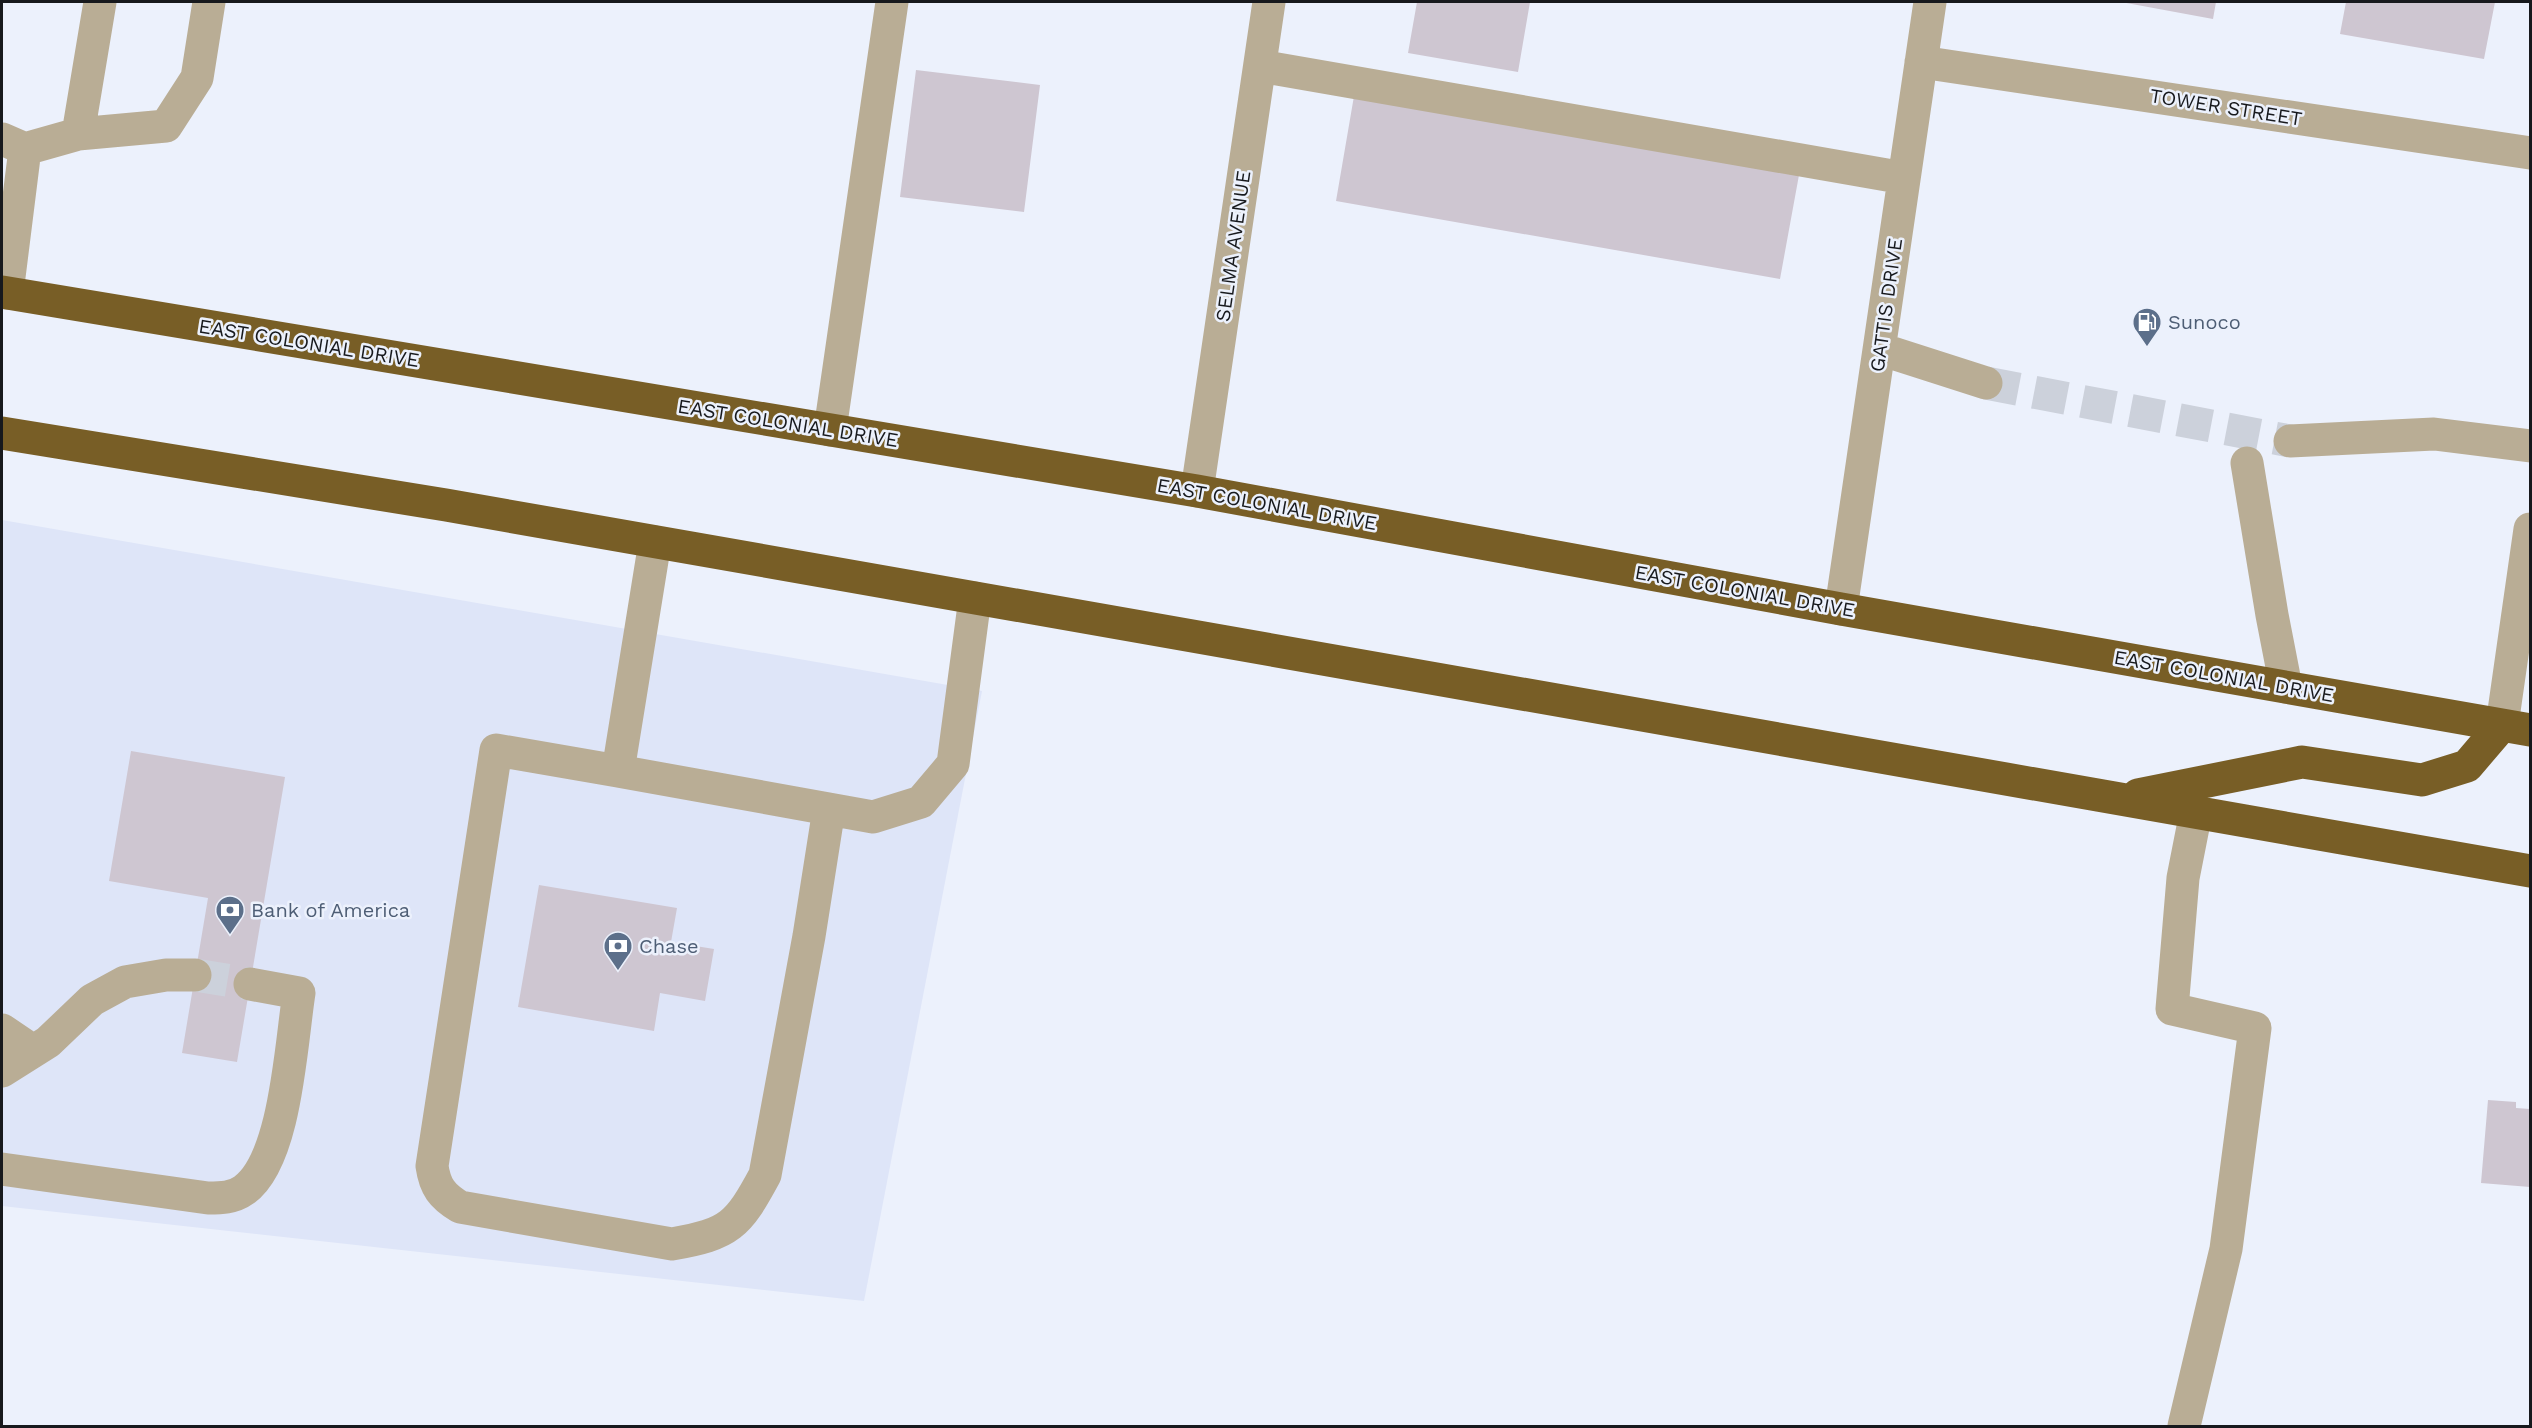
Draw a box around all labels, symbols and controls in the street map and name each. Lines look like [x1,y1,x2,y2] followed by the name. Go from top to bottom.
[2148,83,2304,131] street label: TOWER STREET
[1211,169,1255,323] street label: SELMA AVENUE
[1865,237,1907,373] street label: GATTIS DRIVE
[2131,306,2163,348] fuel station icon: Sunoco
[2168,310,2241,334] place label: Sunoco
[197,314,421,372] street label: EAST COLONIAL DRIVE
[676,394,900,452] street label: EAST COLONIAL DRIVE
[1155,473,1379,535] street label: EAST COLONIAL DRIVE
[1633,560,1857,622] street label: EAST COLONIAL DRIVE
[2112,645,2336,707] street label: EAST COLONIAL DRIVE
[214,894,246,936] bank icon: Bank of America
[251,898,410,922] place label: Bank of America
[602,930,634,972] bank icon: Chase
[639,934,699,958] place label: Chase

